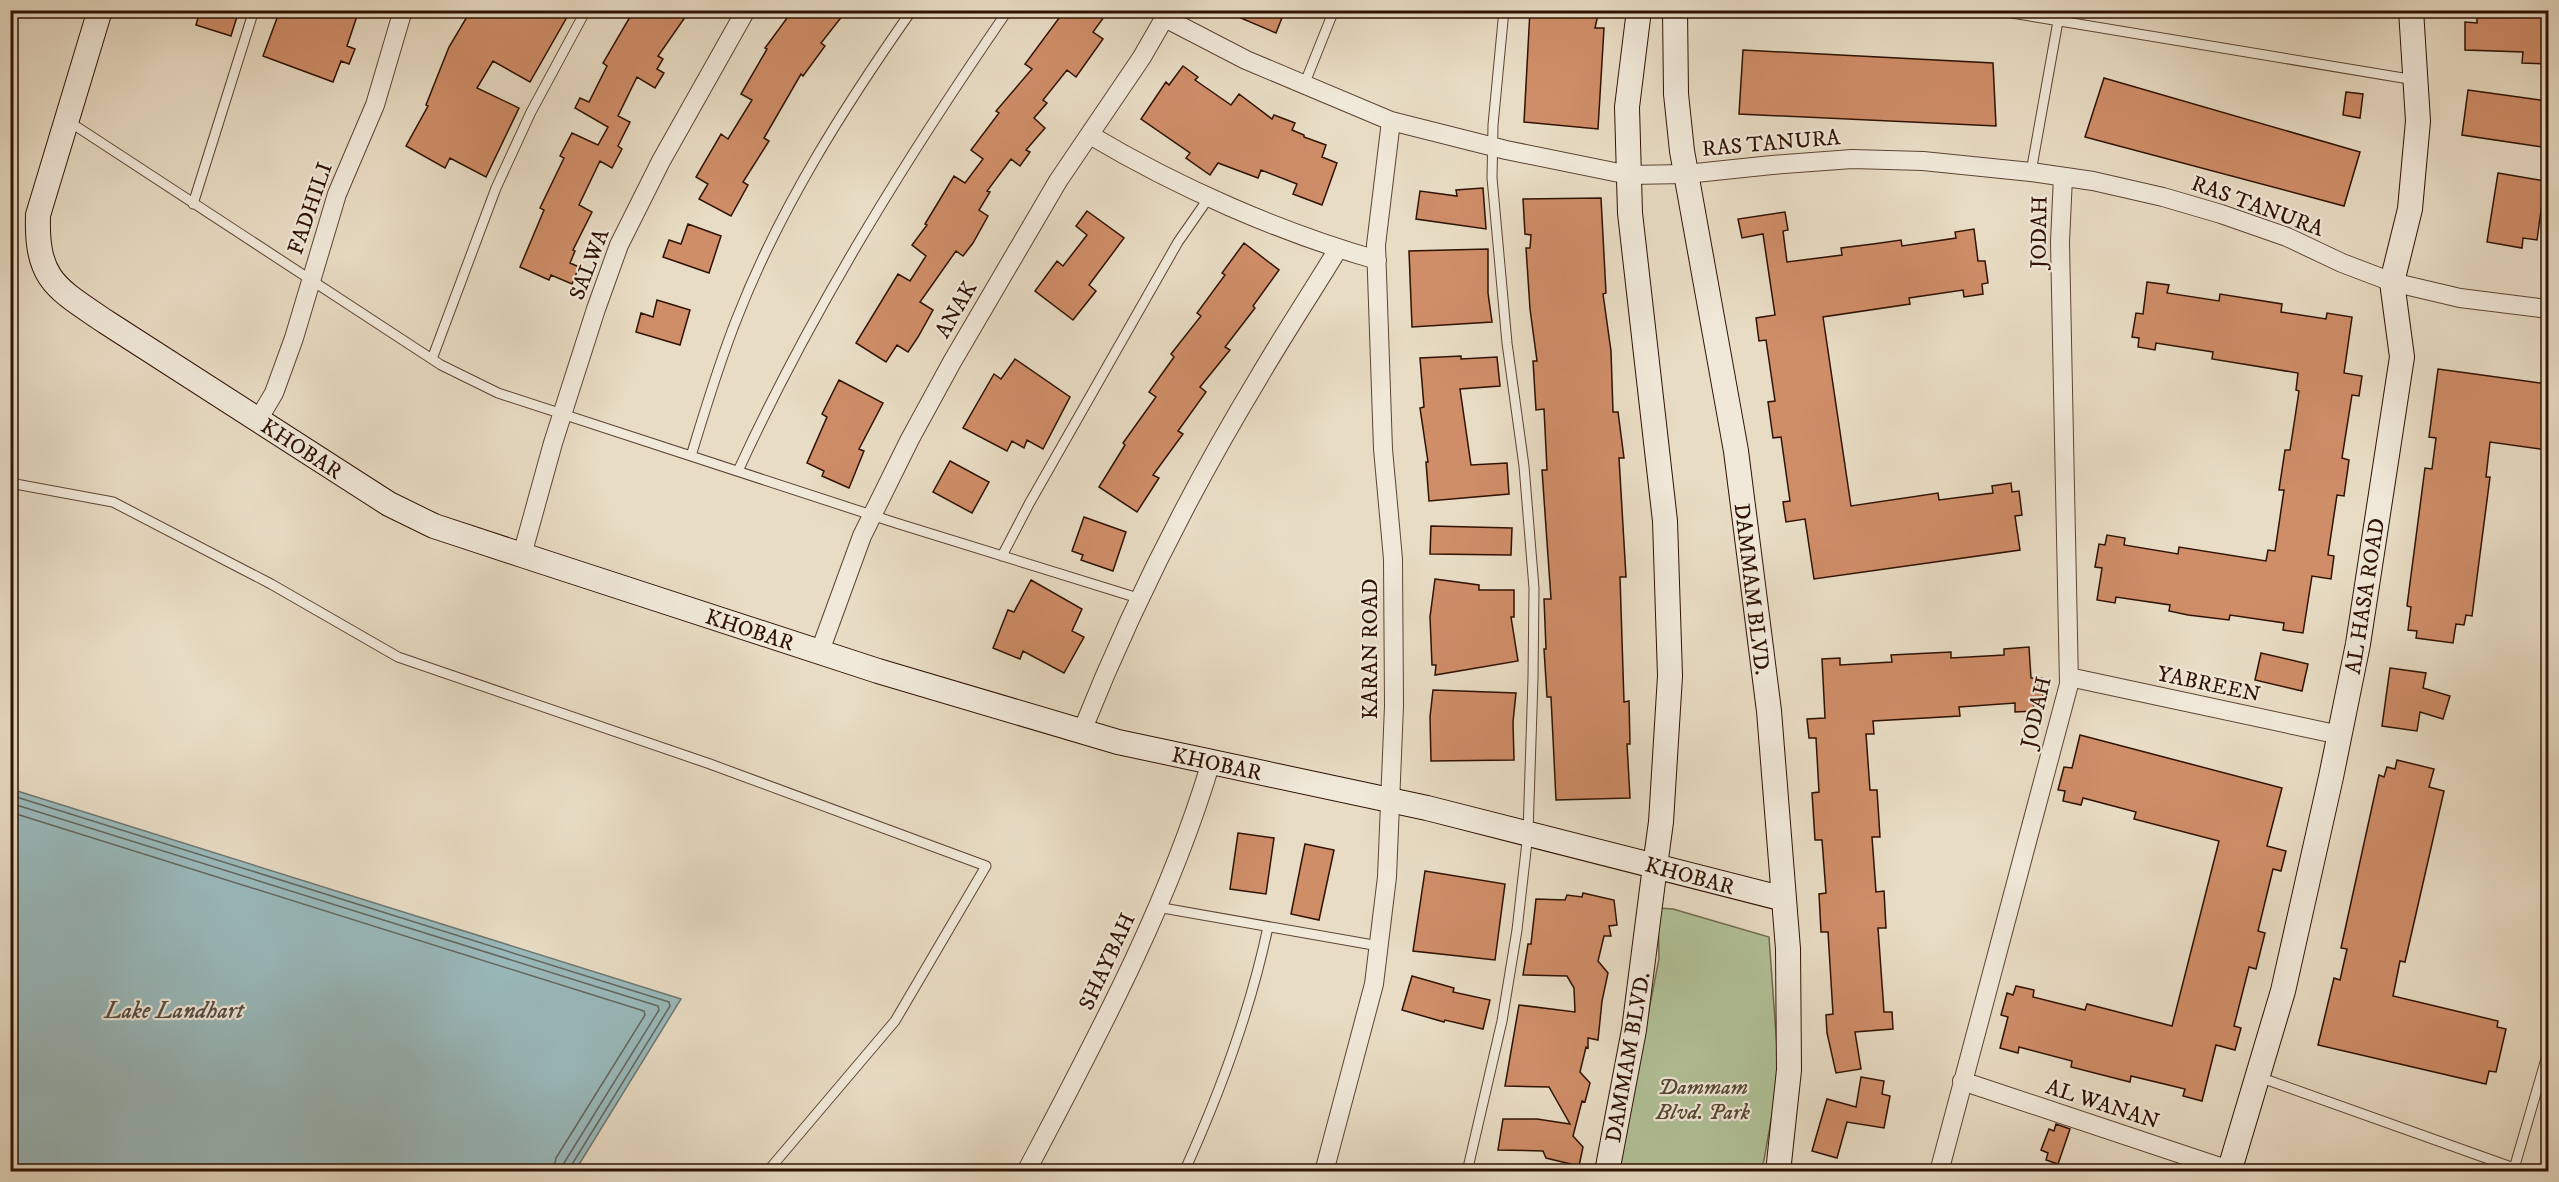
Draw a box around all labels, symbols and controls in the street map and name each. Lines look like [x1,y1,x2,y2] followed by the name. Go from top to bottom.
[1701,124,1842,163] street label: RAS TANURA
[282,159,339,258] street label: FADHILI
[2188,170,2328,243] street label: RAS TANURA
[2025,196,2054,271] street label: JODAH
[564,224,616,304] street label: SALWA
[929,276,984,343] street label: ANAK
[255,413,347,486] street label: KHOBAR
[1728,502,1775,677] street label: DAMMAM BLVD.
[2340,516,2391,676] street label: AL HASA ROAD
[1357,578,1384,720] street label: KARAN ROAD
[702,603,798,658] street label: KHOBAR
[2155,660,2263,709] street label: YABREEN
[2015,674,2058,753] street label: JODAH
[1169,742,1265,787] street label: KHOBAR
[1642,852,1738,901] street label: KHOBAR
[1073,909,1142,1015] street label: SHAYBAH
[1600,970,1657,1145] street label: DAMMAM BLVD.
[102,996,245,1026] water label: Lake Landhart
[2042,1073,2163,1135] street label: AL WANAN
[1655,1074,1751,1126] park label: Dammam Blvd. Park

